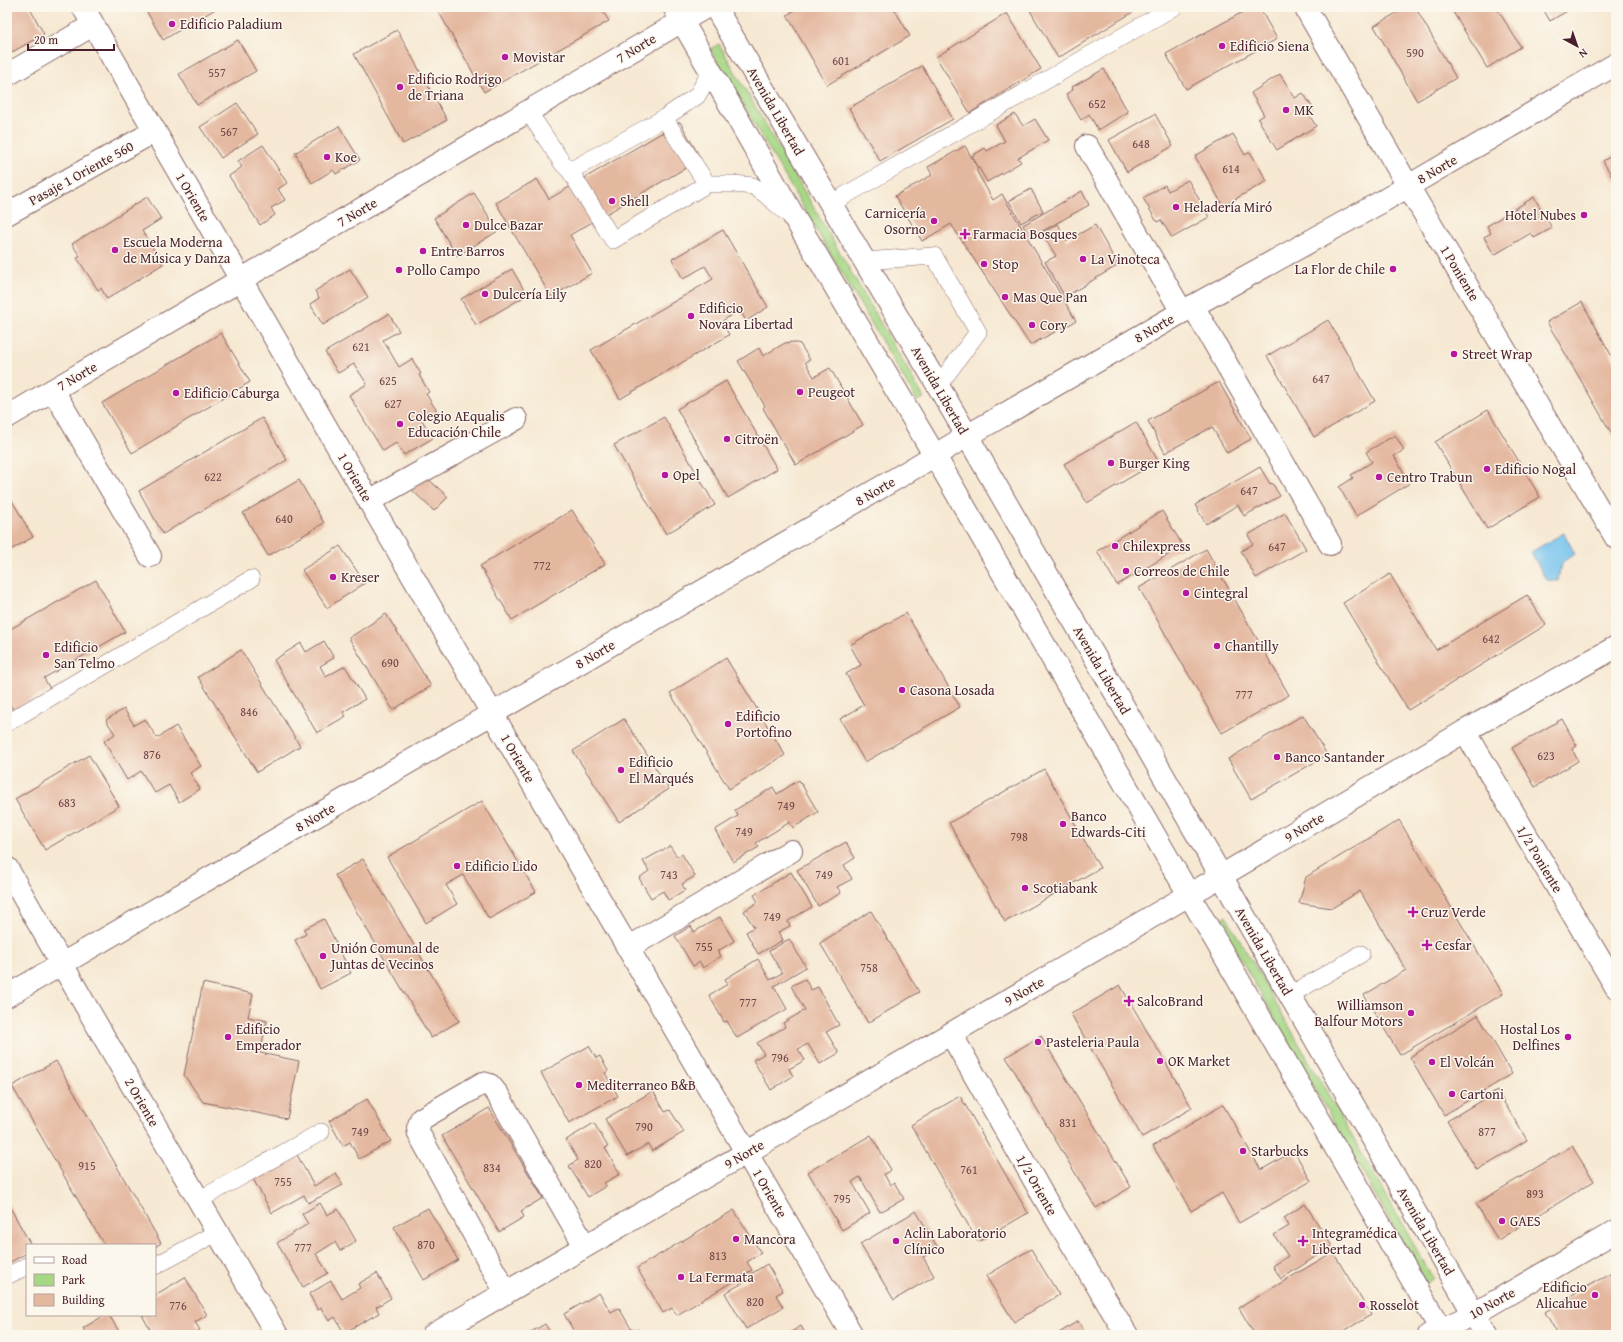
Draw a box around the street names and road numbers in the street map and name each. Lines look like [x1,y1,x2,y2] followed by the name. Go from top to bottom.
[612,28,660,68] street label: 7 Norte
[742,63,810,159] street label: Avenida Libertad
[25,136,137,210] street label: Pasaje 1 Oriente 560
[1413,149,1461,189] street label: 8 Norte
[171,169,215,226] street label: 1 Oriente
[333,192,381,232] street label: 7 Norte
[1435,241,1485,305] street label: 1 Poniente
[1130,308,1178,348] street label: 8 Norte
[906,342,974,438] street label: Avenida Libertad
[53,356,101,396] street label: 7 Norte
[333,449,377,506] street label: 1 Oriente
[851,471,899,511] street label: 8 Norte
[1068,622,1136,718] street label: Avenida Libertad
[571,634,619,674] street label: 8 Norte
[496,730,540,787] street label: 1 Oriente
[291,797,339,837] street label: 8 Norte
[1280,807,1328,847] street label: 9 Norte
[1512,821,1568,897] street label: 1/2 Poniente
[1230,903,1298,999] street label: Avenida Libertad
[1000,971,1048,1011] street label: 9 Norte
[120,1074,164,1131] street label: 2 Oriente
[720,1134,768,1174] street label: 9 Norte
[1012,1151,1063,1220] street label: 1/2 Oriente
[748,1165,792,1222] street label: 1 Oriente
[1392,1183,1460,1279] street label: Avenida Libertad
[1465,1282,1519,1324] street label: 10 Norte

